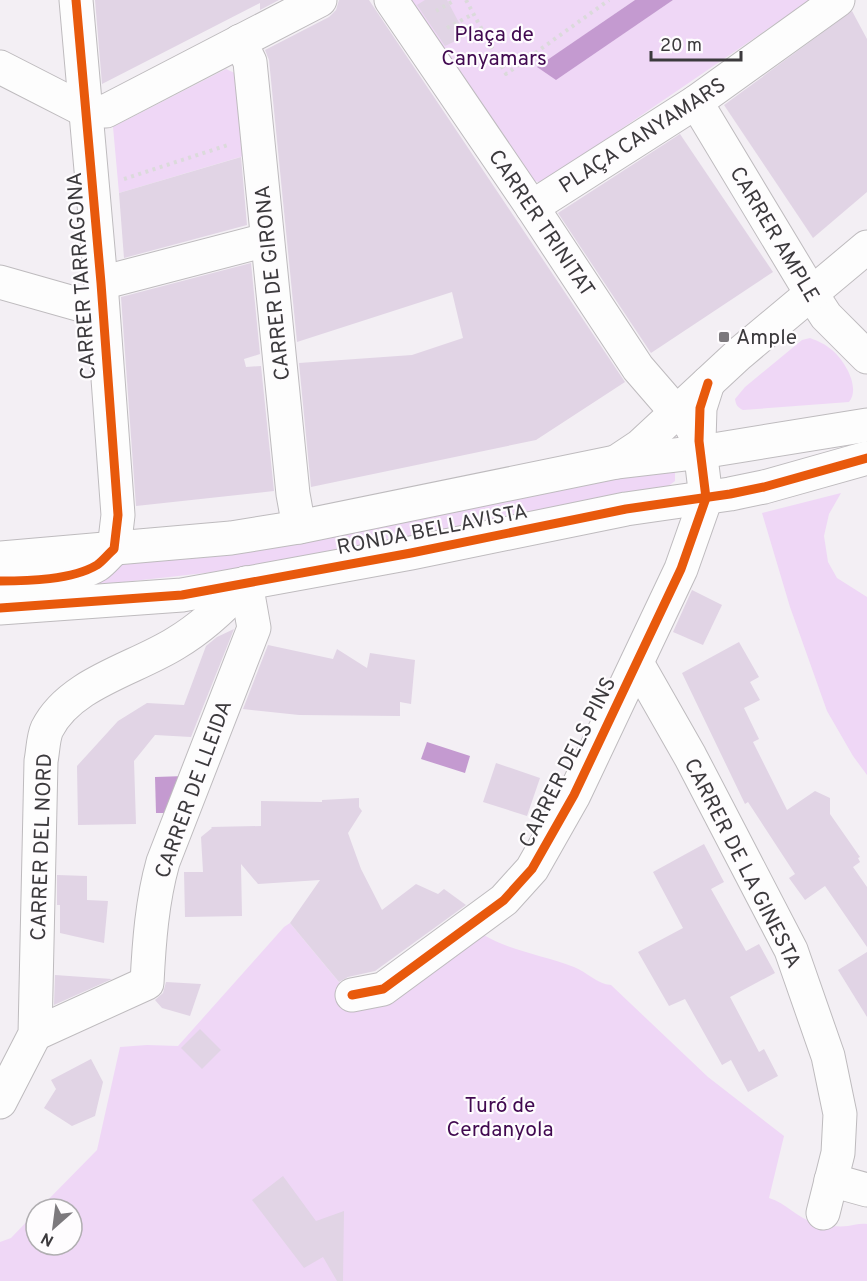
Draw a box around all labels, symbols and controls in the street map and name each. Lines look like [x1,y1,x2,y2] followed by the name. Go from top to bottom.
[441,22,547,73] park label: Plaça de Canyamars
[651,24,741,62] scale bar
[660,35,702,58] text: 20 m
[554,72,731,200] street label: PLAÇA CANYAMARS
[481,145,600,303] street label: CARRER TRINITAT
[723,162,825,308] street label: CARRER AMPLE
[62,171,103,381] street label: CARRER TARRAGONA
[250,184,297,382] street label: CARRER DE GIRONA
[736,325,797,352] place label: Ample
[717,330,731,344] marker: Ample
[335,499,530,562] street label: RONDA BELLAVISTA
[514,673,623,853] street label: CARRER DELS PINS
[150,697,239,882] street label: CARRER DE LLEIDA
[26,753,59,941] street label: CARRER DEL NORD
[677,754,806,973] street label: CARRER DE LA GINESTA
[446,1093,554,1144] park label: Turó de Cerdanyola
[24,1197,84,1257] north arrow
[38,1227,58,1250] text: N

